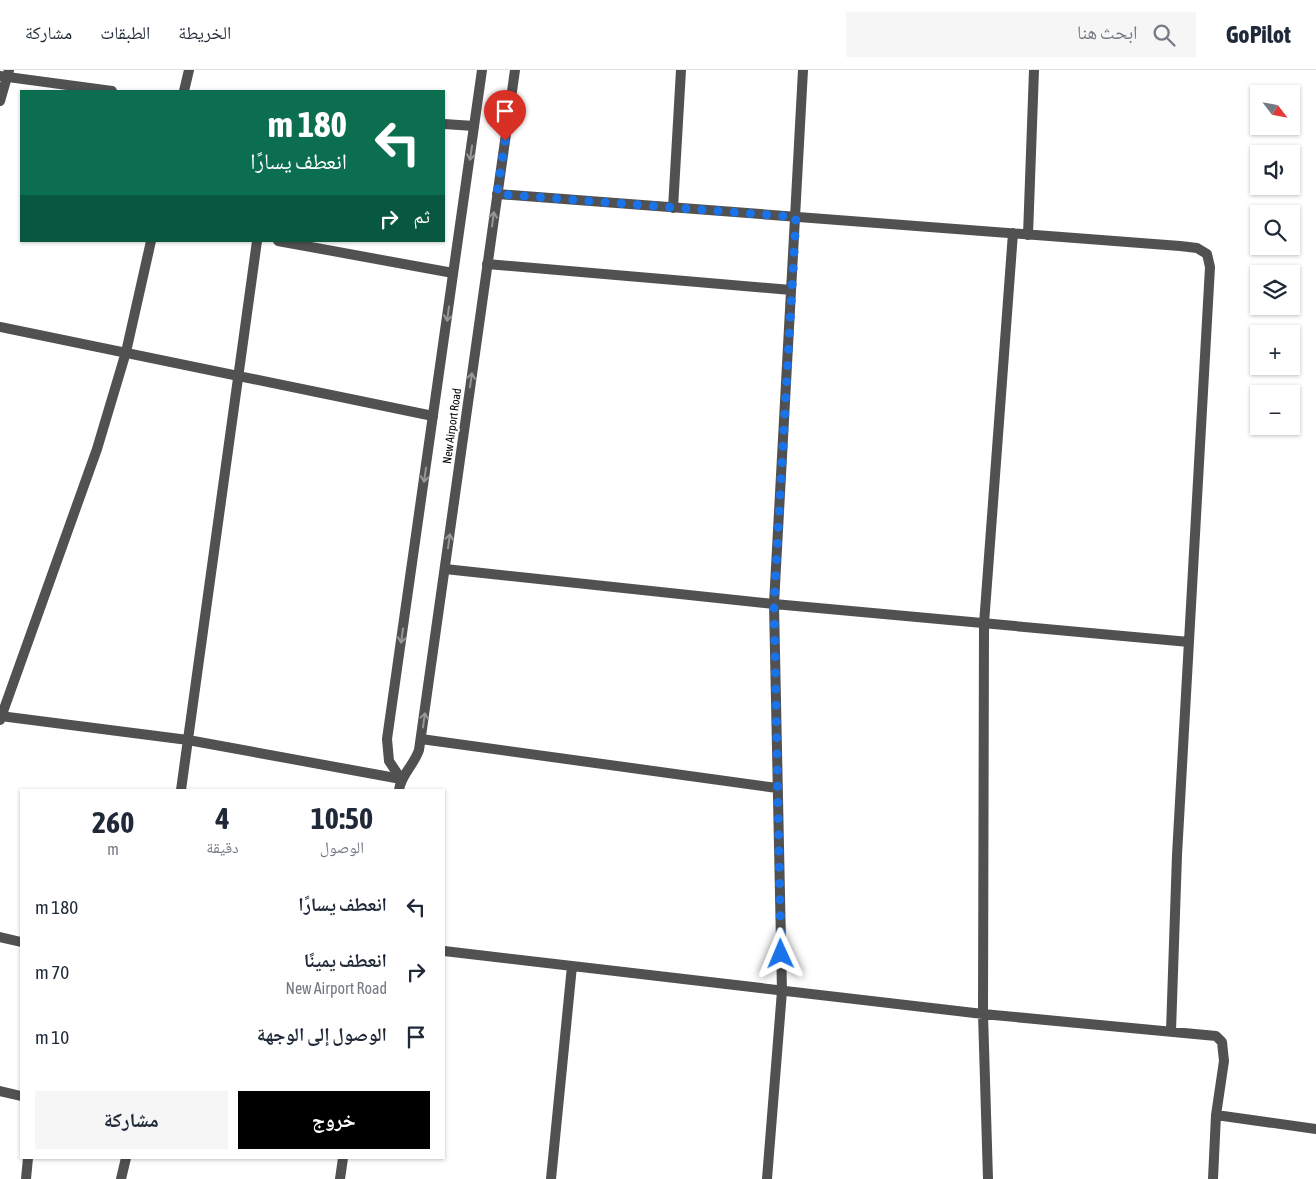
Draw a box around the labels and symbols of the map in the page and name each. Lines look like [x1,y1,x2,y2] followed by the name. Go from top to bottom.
[1250,85,1300,135] north arrow
[484,90,526,141] pin
[465,145,475,161] one-way arrow
[489,212,499,228] one-way arrow
[442,305,452,321] one-way arrow
[466,373,476,389] one-way arrow
[440,387,464,465] street label: New Airport Road
[419,466,429,482] one-way arrow
[444,534,454,550] one-way arrow
[397,627,407,643] one-way arrow
[419,712,429,728] one-way arrow
[754,927,806,979] position arrow

